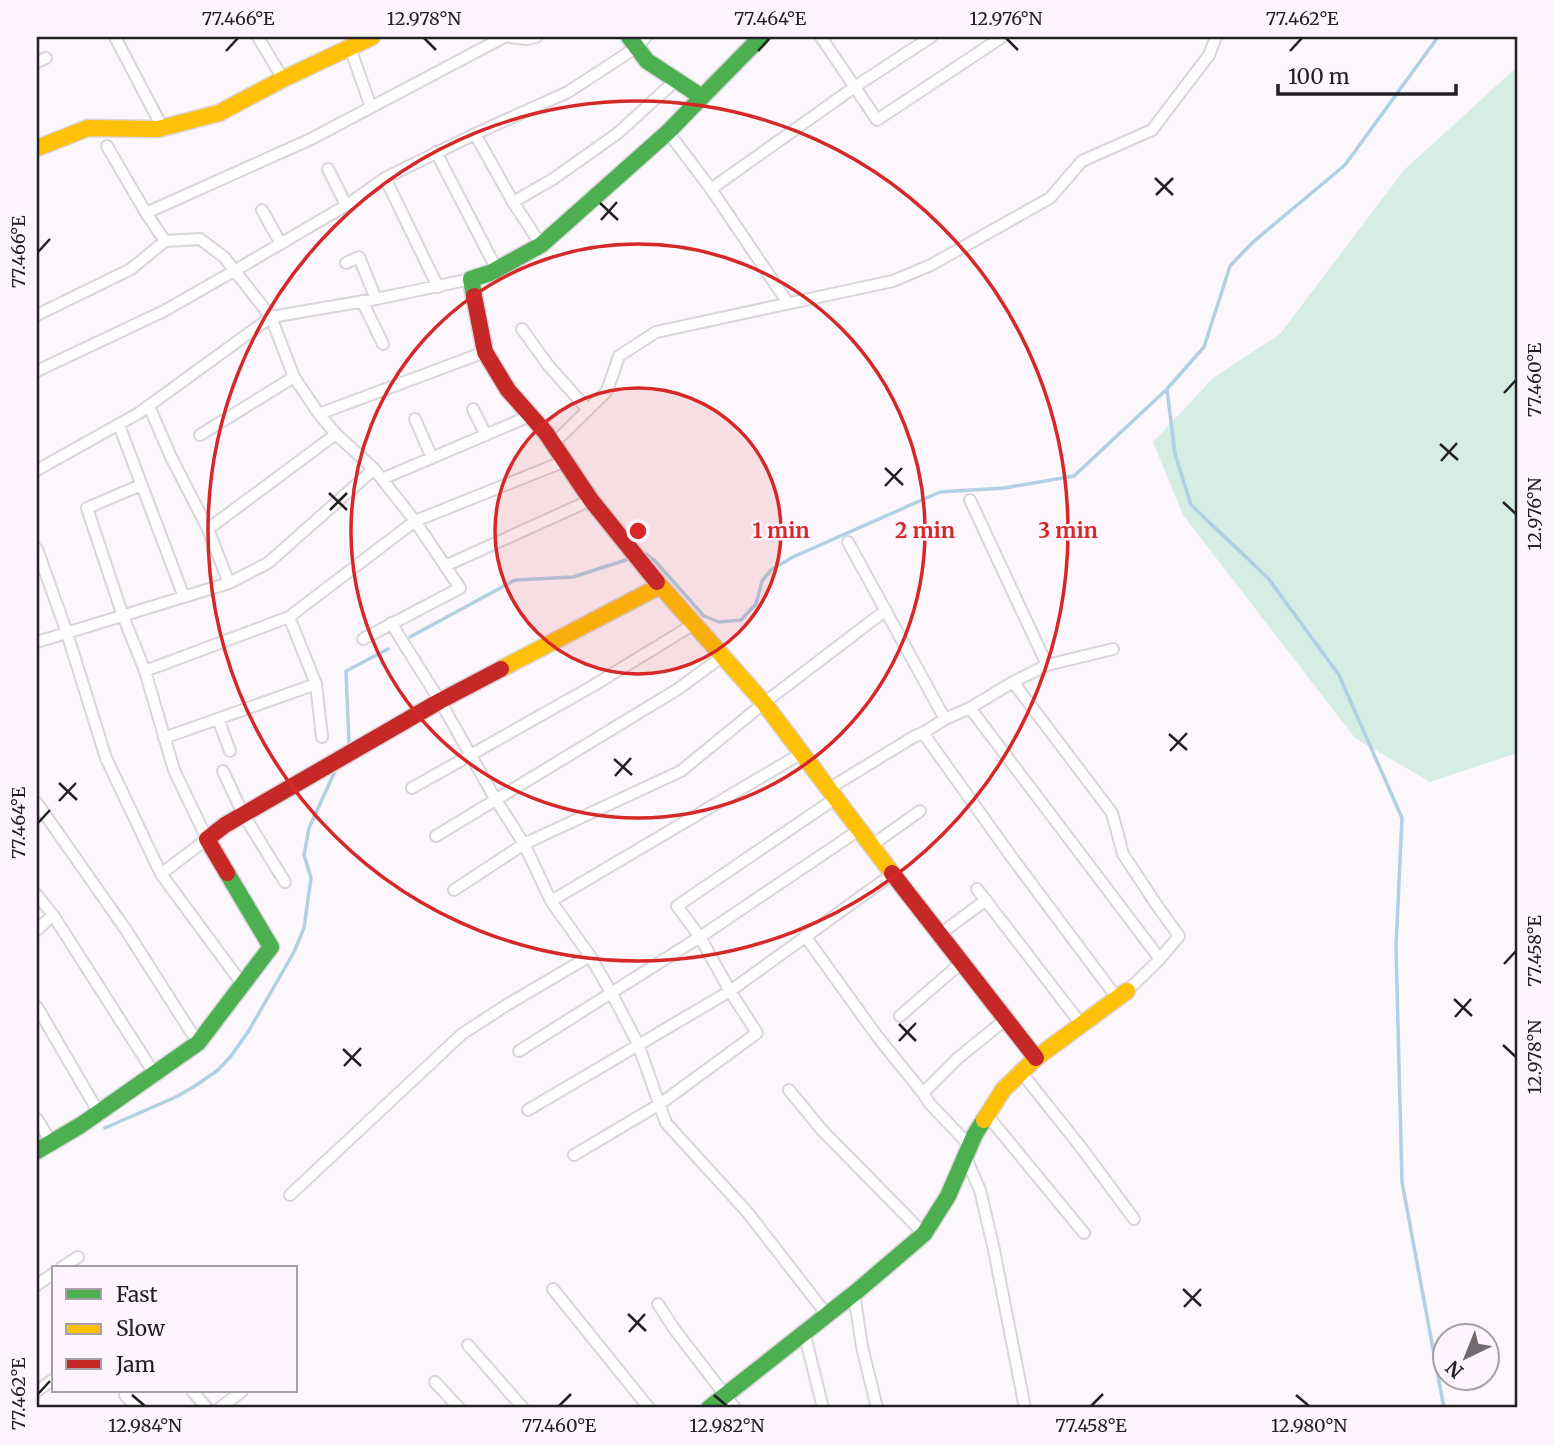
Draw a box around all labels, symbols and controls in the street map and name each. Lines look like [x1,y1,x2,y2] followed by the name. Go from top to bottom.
[202,7,275,30] text: 77.466°E
[387,7,461,30] text: 12.978°N
[734,7,807,30] text: 77.464°E
[970,7,1042,30] text: 12.976°N
[1266,7,1339,30] text: 77.462°E
[1278,52,1456,96] scale bar
[1288,63,1350,90] text: 100 m
[7,215,30,288] text: 77.466°E
[1523,342,1546,417] text: 77.460°E
[1523,478,1546,550] text: 12.976°N
[752,517,810,544] text: 1 min
[895,517,955,544] text: 2 min
[1038,517,1098,544] text: 3 min
[626,519,650,543] centre of rings
[7,786,30,859] text: 77.464°E
[1523,915,1546,987] text: 77.458°E
[1523,1020,1546,1094] text: 12.978°N
[52,1266,298,1392] legend
[116,1281,158,1308] text: Fast
[116,1315,165,1342] text: Slow
[1432,1322,1502,1392] north arrow
[115,1351,155,1378] text: Jam
[1441,1356,1468,1383] text: N
[7,1357,30,1430] text: 77.462°E
[108,1414,182,1437] text: 12.984°N
[522,1414,597,1437] text: 77.460°E
[690,1414,764,1437] text: 12.982°N
[1055,1414,1127,1437] text: 77.458°E
[1271,1414,1347,1437] text: 12.980°N

